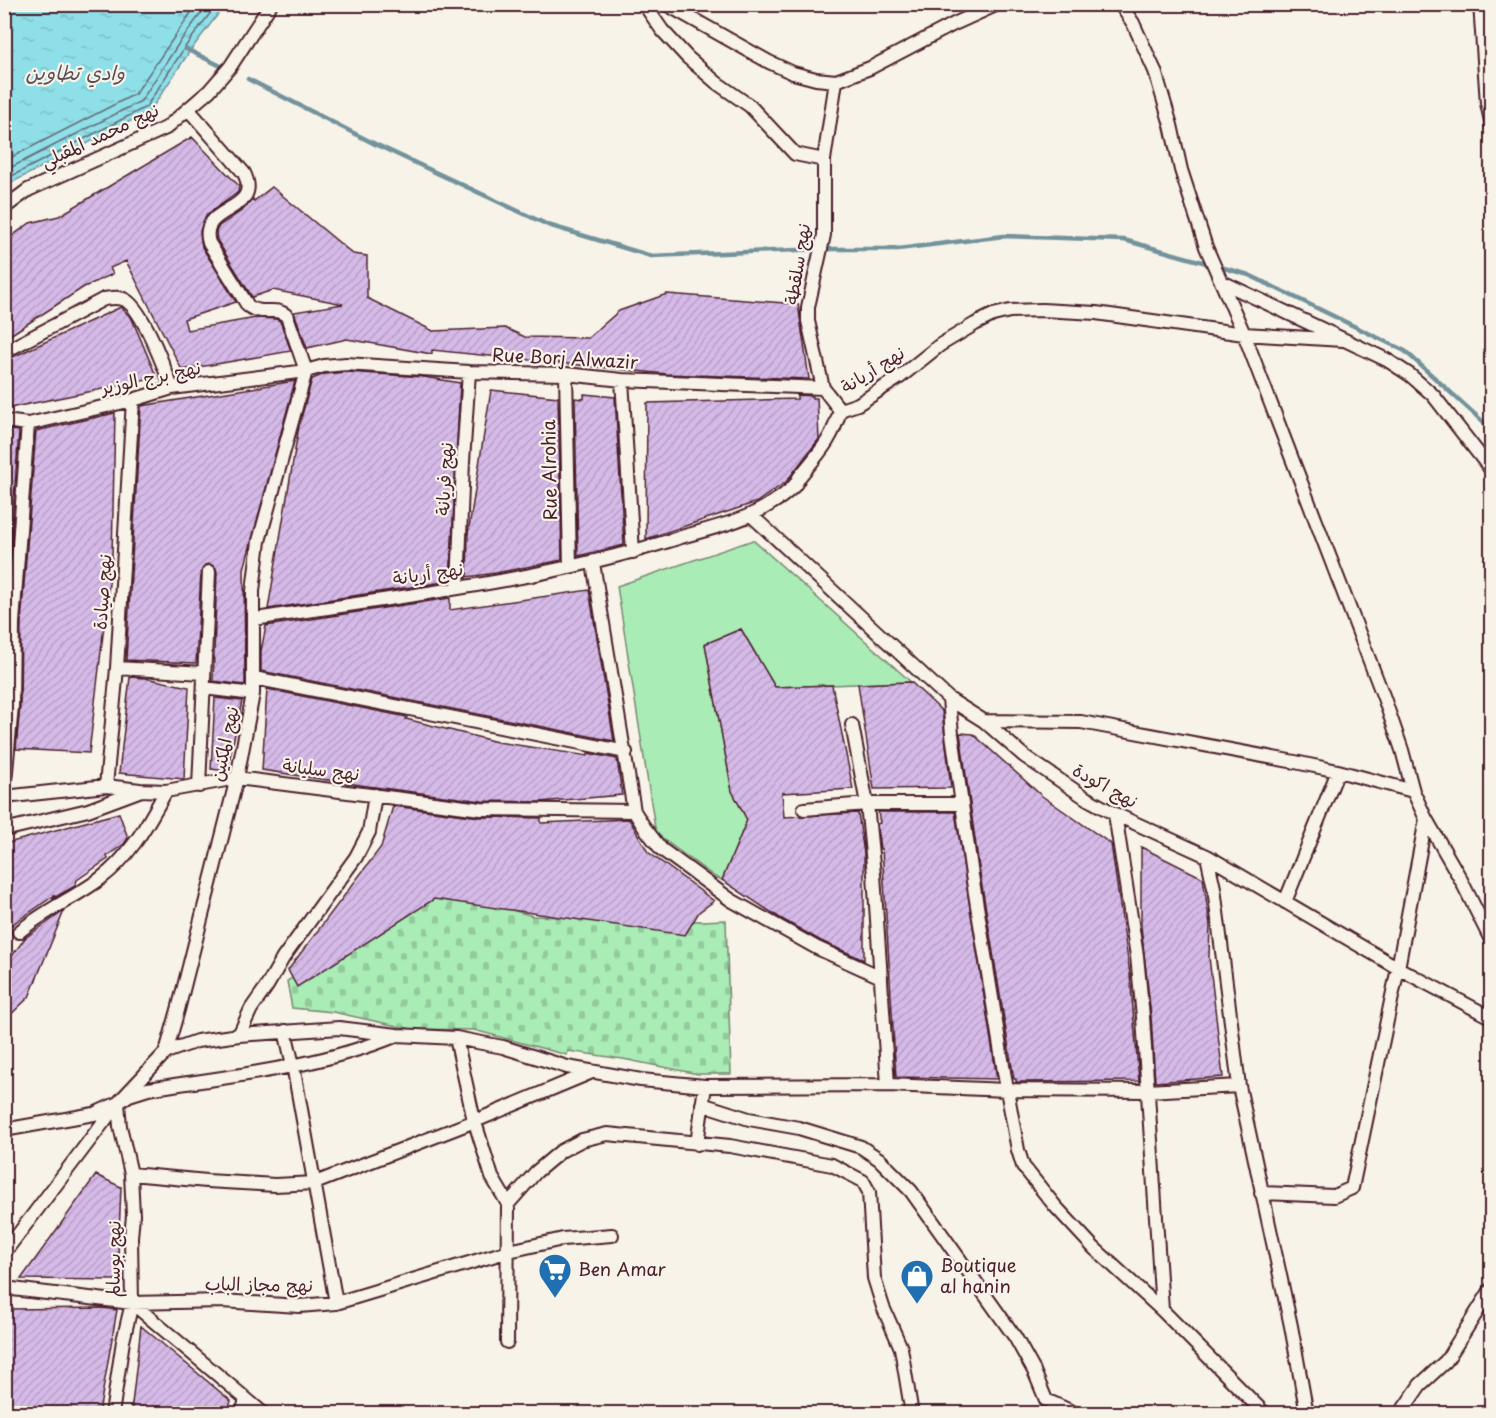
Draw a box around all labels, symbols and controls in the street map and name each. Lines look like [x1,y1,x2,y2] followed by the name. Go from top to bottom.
[25,57,126,88] water label: وادي تطاوين
[36,95,165,177] street label: نهج محمد المقبلي
[777,221,816,306] street label: نهج سلقطة
[835,338,909,399] street label: نهج أريانة
[491,340,640,375] street label: Rue Borj Alwazir
[96,353,203,401] street label: نهج برج الوزير
[534,419,563,521] street label: Rue Alrohia
[428,441,459,516] street label: نهج فريانة
[85,553,118,631] street label: نهج صيادة
[391,554,465,591] street label: نهج أريانة
[202,704,245,784] street label: نهج المكنين
[281,750,361,787] street label: نهج سليانة
[1068,756,1143,814] street label: نهج اكودة
[98,1220,129,1298] street label: نهج بوسالم
[940,1251,1017,1299] place label: Boutique al hanin
[537,1252,573,1299] supermarket icon: Ben Amar
[578,1255,667,1282] place label: Ben Amar
[899,1258,935,1305] shop icon: Boutique al hanin
[205,1269,313,1298] street label: نهج مجاز الباب

